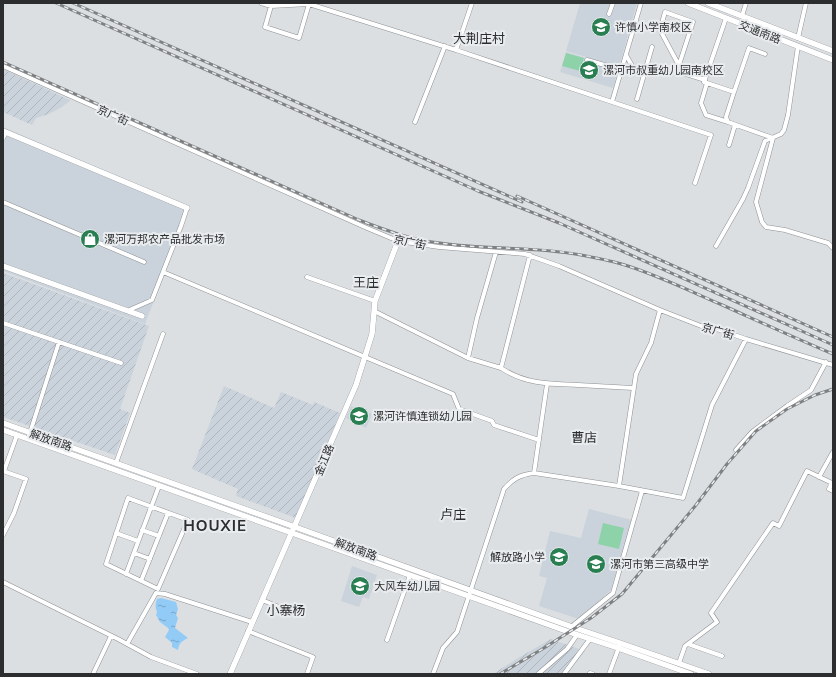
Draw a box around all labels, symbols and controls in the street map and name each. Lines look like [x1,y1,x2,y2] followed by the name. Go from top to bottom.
[590,16,612,38] school or university icon: 许慎小学南校区
[737,18,783,46] street label: 交通南路
[615,20,692,34] place label: 许慎小学南校区
[453,30,505,46] district label: 大荆庄村
[578,59,600,81] school or university icon: 漯河市叔重幼儿园南校区
[603,63,724,77] place label: 漯河市叔重幼儿园南校区
[95,102,131,128] street label: 京广街
[79,228,101,250] shop icon: 漯河万邦农产品批发市场
[104,232,225,246] place label: 漯河万邦农产品批发市场
[392,232,428,252] street label: 京广街
[353,274,379,290] district label: 王庄
[700,320,736,342] street label: 京广街
[348,405,370,427] school or university icon: 漯河许慎连锁幼儿园
[373,409,472,423] place label: 漯河许慎连锁幼儿园
[28,426,74,454] street label: 解放南路
[571,429,597,445] district label: 曹店
[311,442,337,478] street label: 金江路
[440,506,466,522] district label: 卢庄
[183,516,247,535] district label: HOUXIE
[333,535,379,563] street label: 解放南路
[548,546,570,568] school or university icon: 解放路小学
[490,550,545,564] place label: 解放路小学
[585,553,607,575] school or university icon: 漯河市第三高级中学
[610,557,709,571] place label: 漯河市第三高级中学
[349,575,371,597] school or university icon: 大风车幼儿园
[374,579,440,593] place label: 大风车幼儿园
[266,602,306,618] district label: 小寨杨

